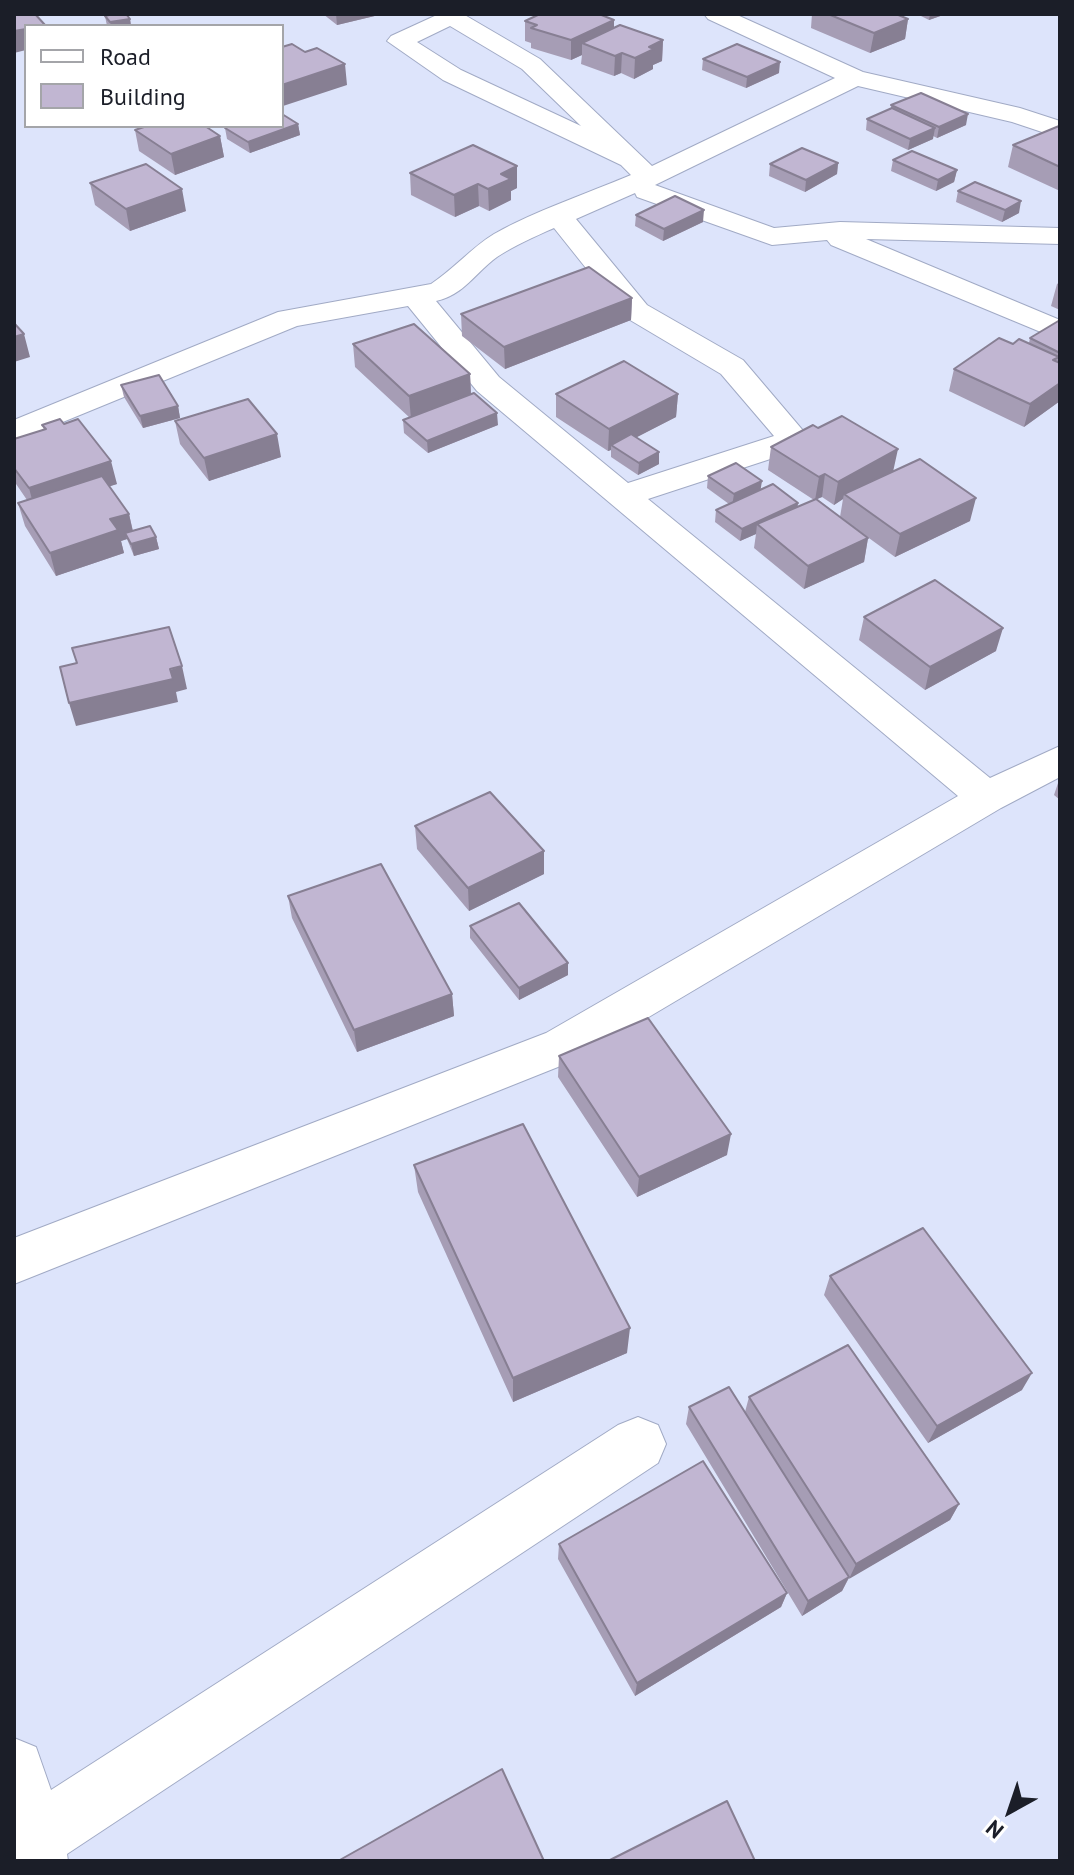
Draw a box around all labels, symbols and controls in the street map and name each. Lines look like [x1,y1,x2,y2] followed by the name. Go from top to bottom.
[24,24,284,128] legend
[100,41,151,72] text: Road
[100,81,186,112] text: Building
[970,1771,1050,1851] north arrow
[980,1814,1009,1845] text: N

